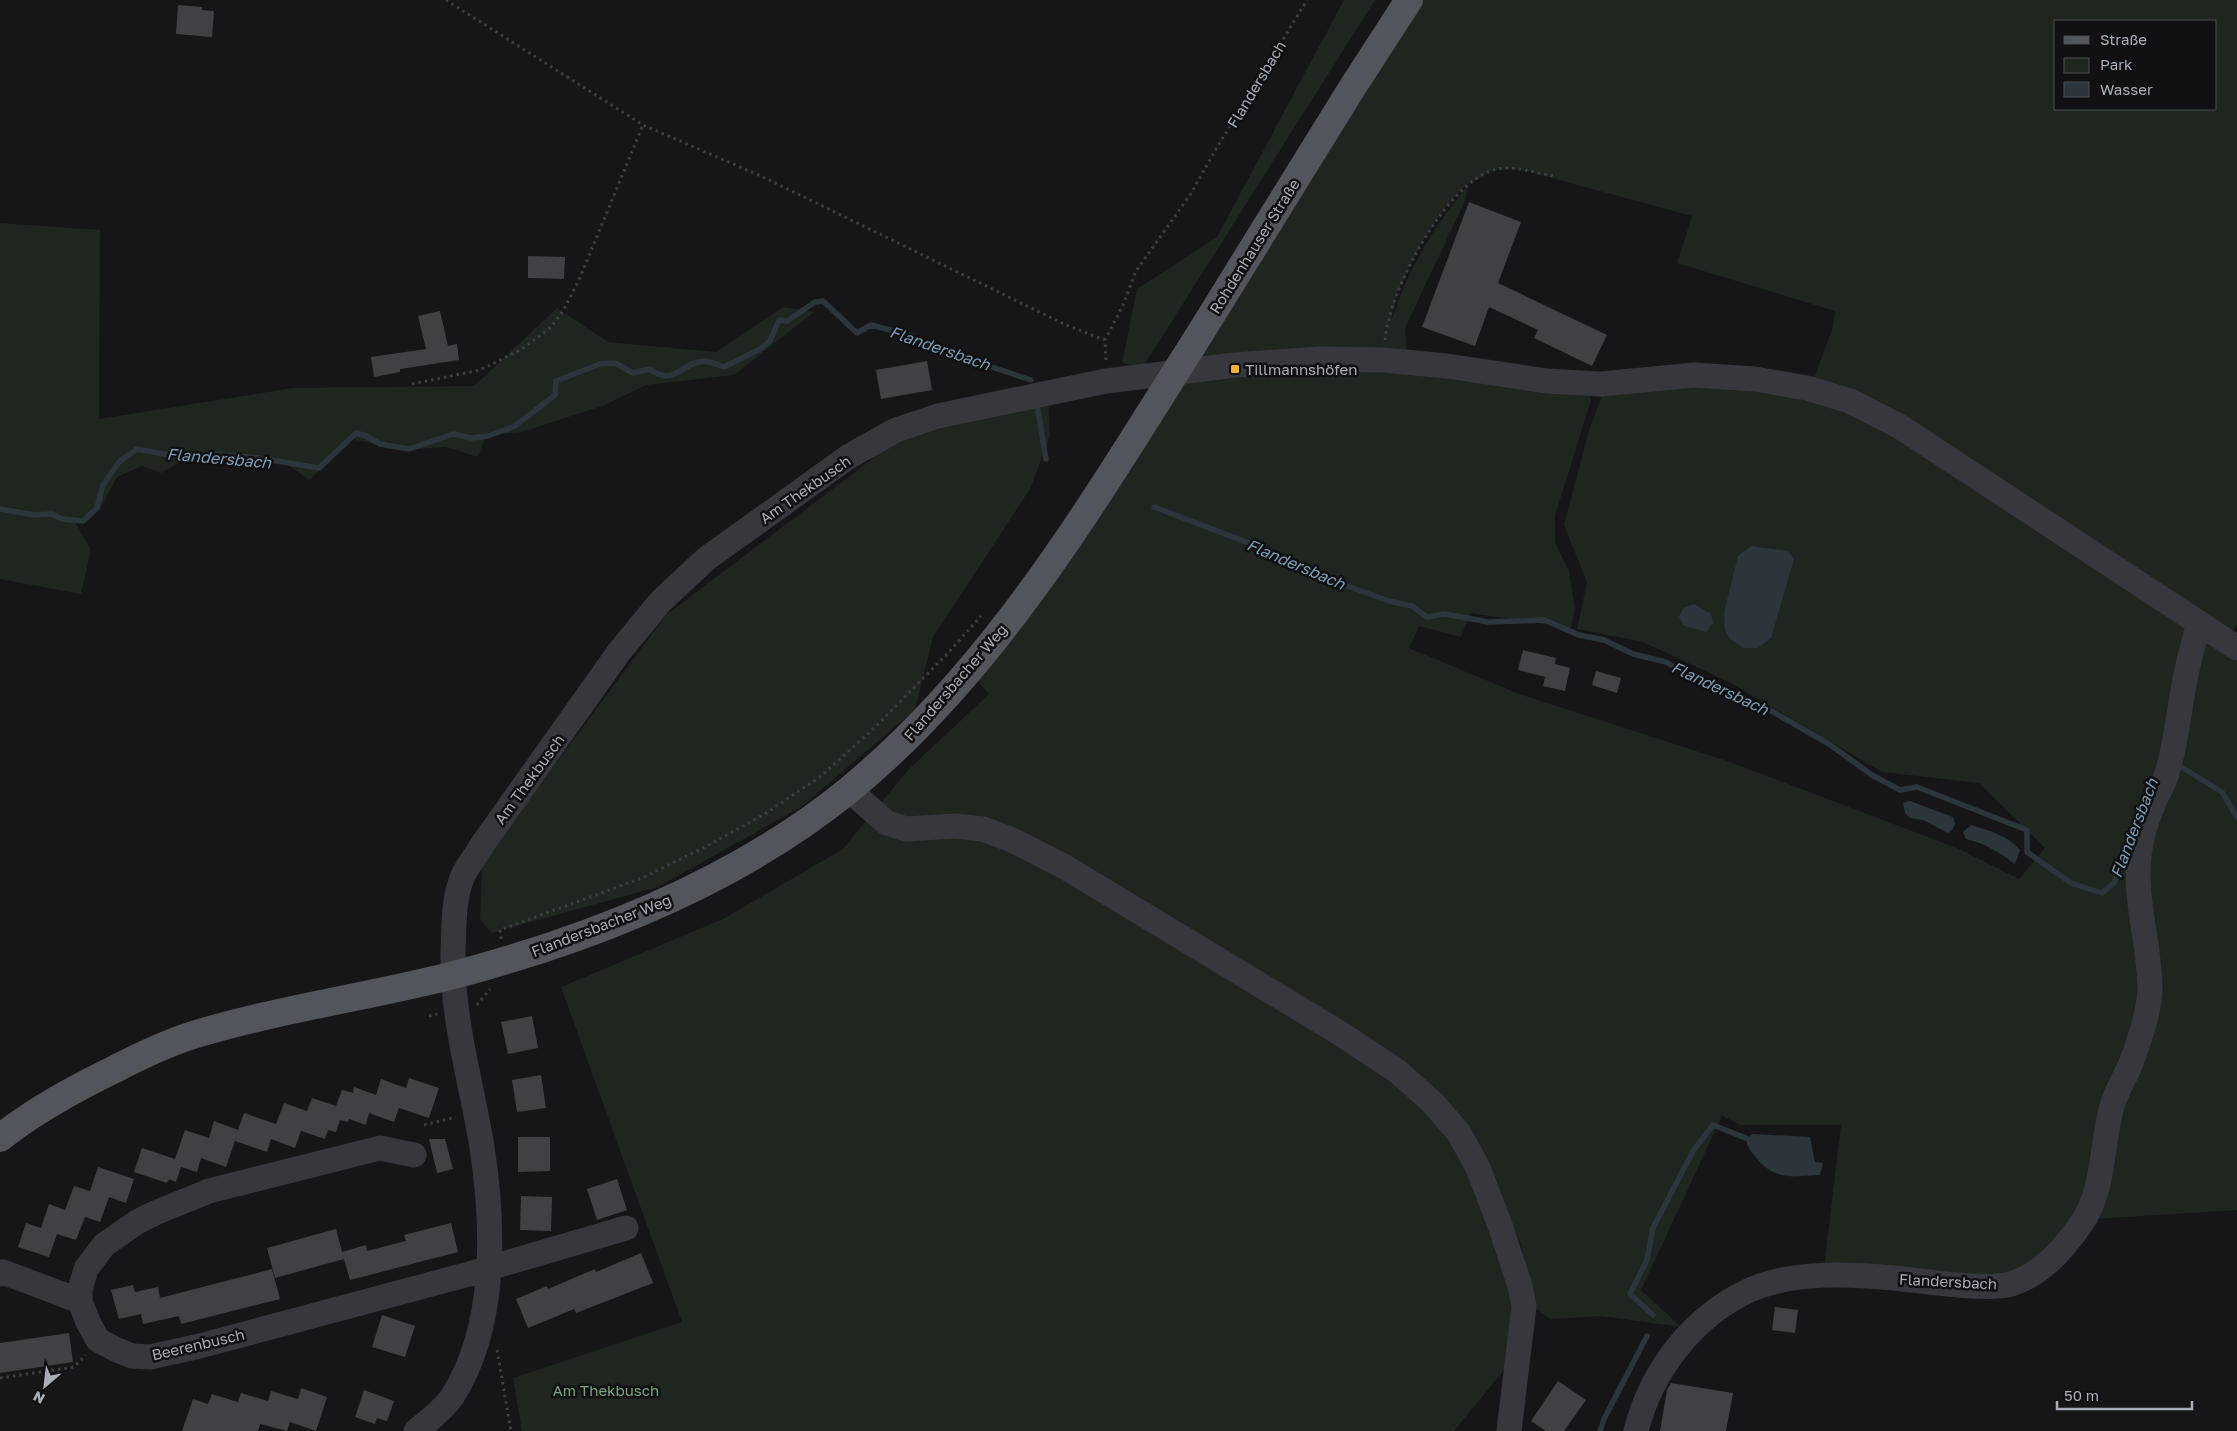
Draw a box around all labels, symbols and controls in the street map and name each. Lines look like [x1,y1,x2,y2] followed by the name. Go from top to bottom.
[2054,20,2217,110] legend
[2100,30,2147,48] text: Straße
[1223,37,1289,131] street label: Flandersbach
[2100,55,2133,73] text: Park
[2100,80,2153,98] text: Wasser
[1205,175,1303,317] street label: Rohdenhauser Straße
[887,321,994,375] water label: Flandersbach
[1245,360,1357,378] place label: Tillmannshöfen
[1229,363,1241,375] marker: Tillmannshöfen
[166,443,273,473] water label: Flandersbach
[756,451,854,527] street label: Am Thekbusch
[1244,534,1349,594] water label: Flandersbach
[900,620,1010,744] street label: Flandersbacher Weg
[1668,657,1773,720] water label: Flandersbach
[490,731,568,827] street label: Am Thekbusch
[2106,774,2163,881] water label: Flandersbach
[529,890,673,960] street label: Flandersbacher Weg
[1898,1269,1998,1293] street label: Flandersbach
[150,1325,246,1363] street label: Beerenbusch
[20,1361,70,1411] north arrow
[2057,1378,2192,1410] scale bar
[553,1381,659,1399] park label: Am Thekbusch
[2064,1386,2099,1404] text: 50 m
[30,1388,47,1408] text: N

